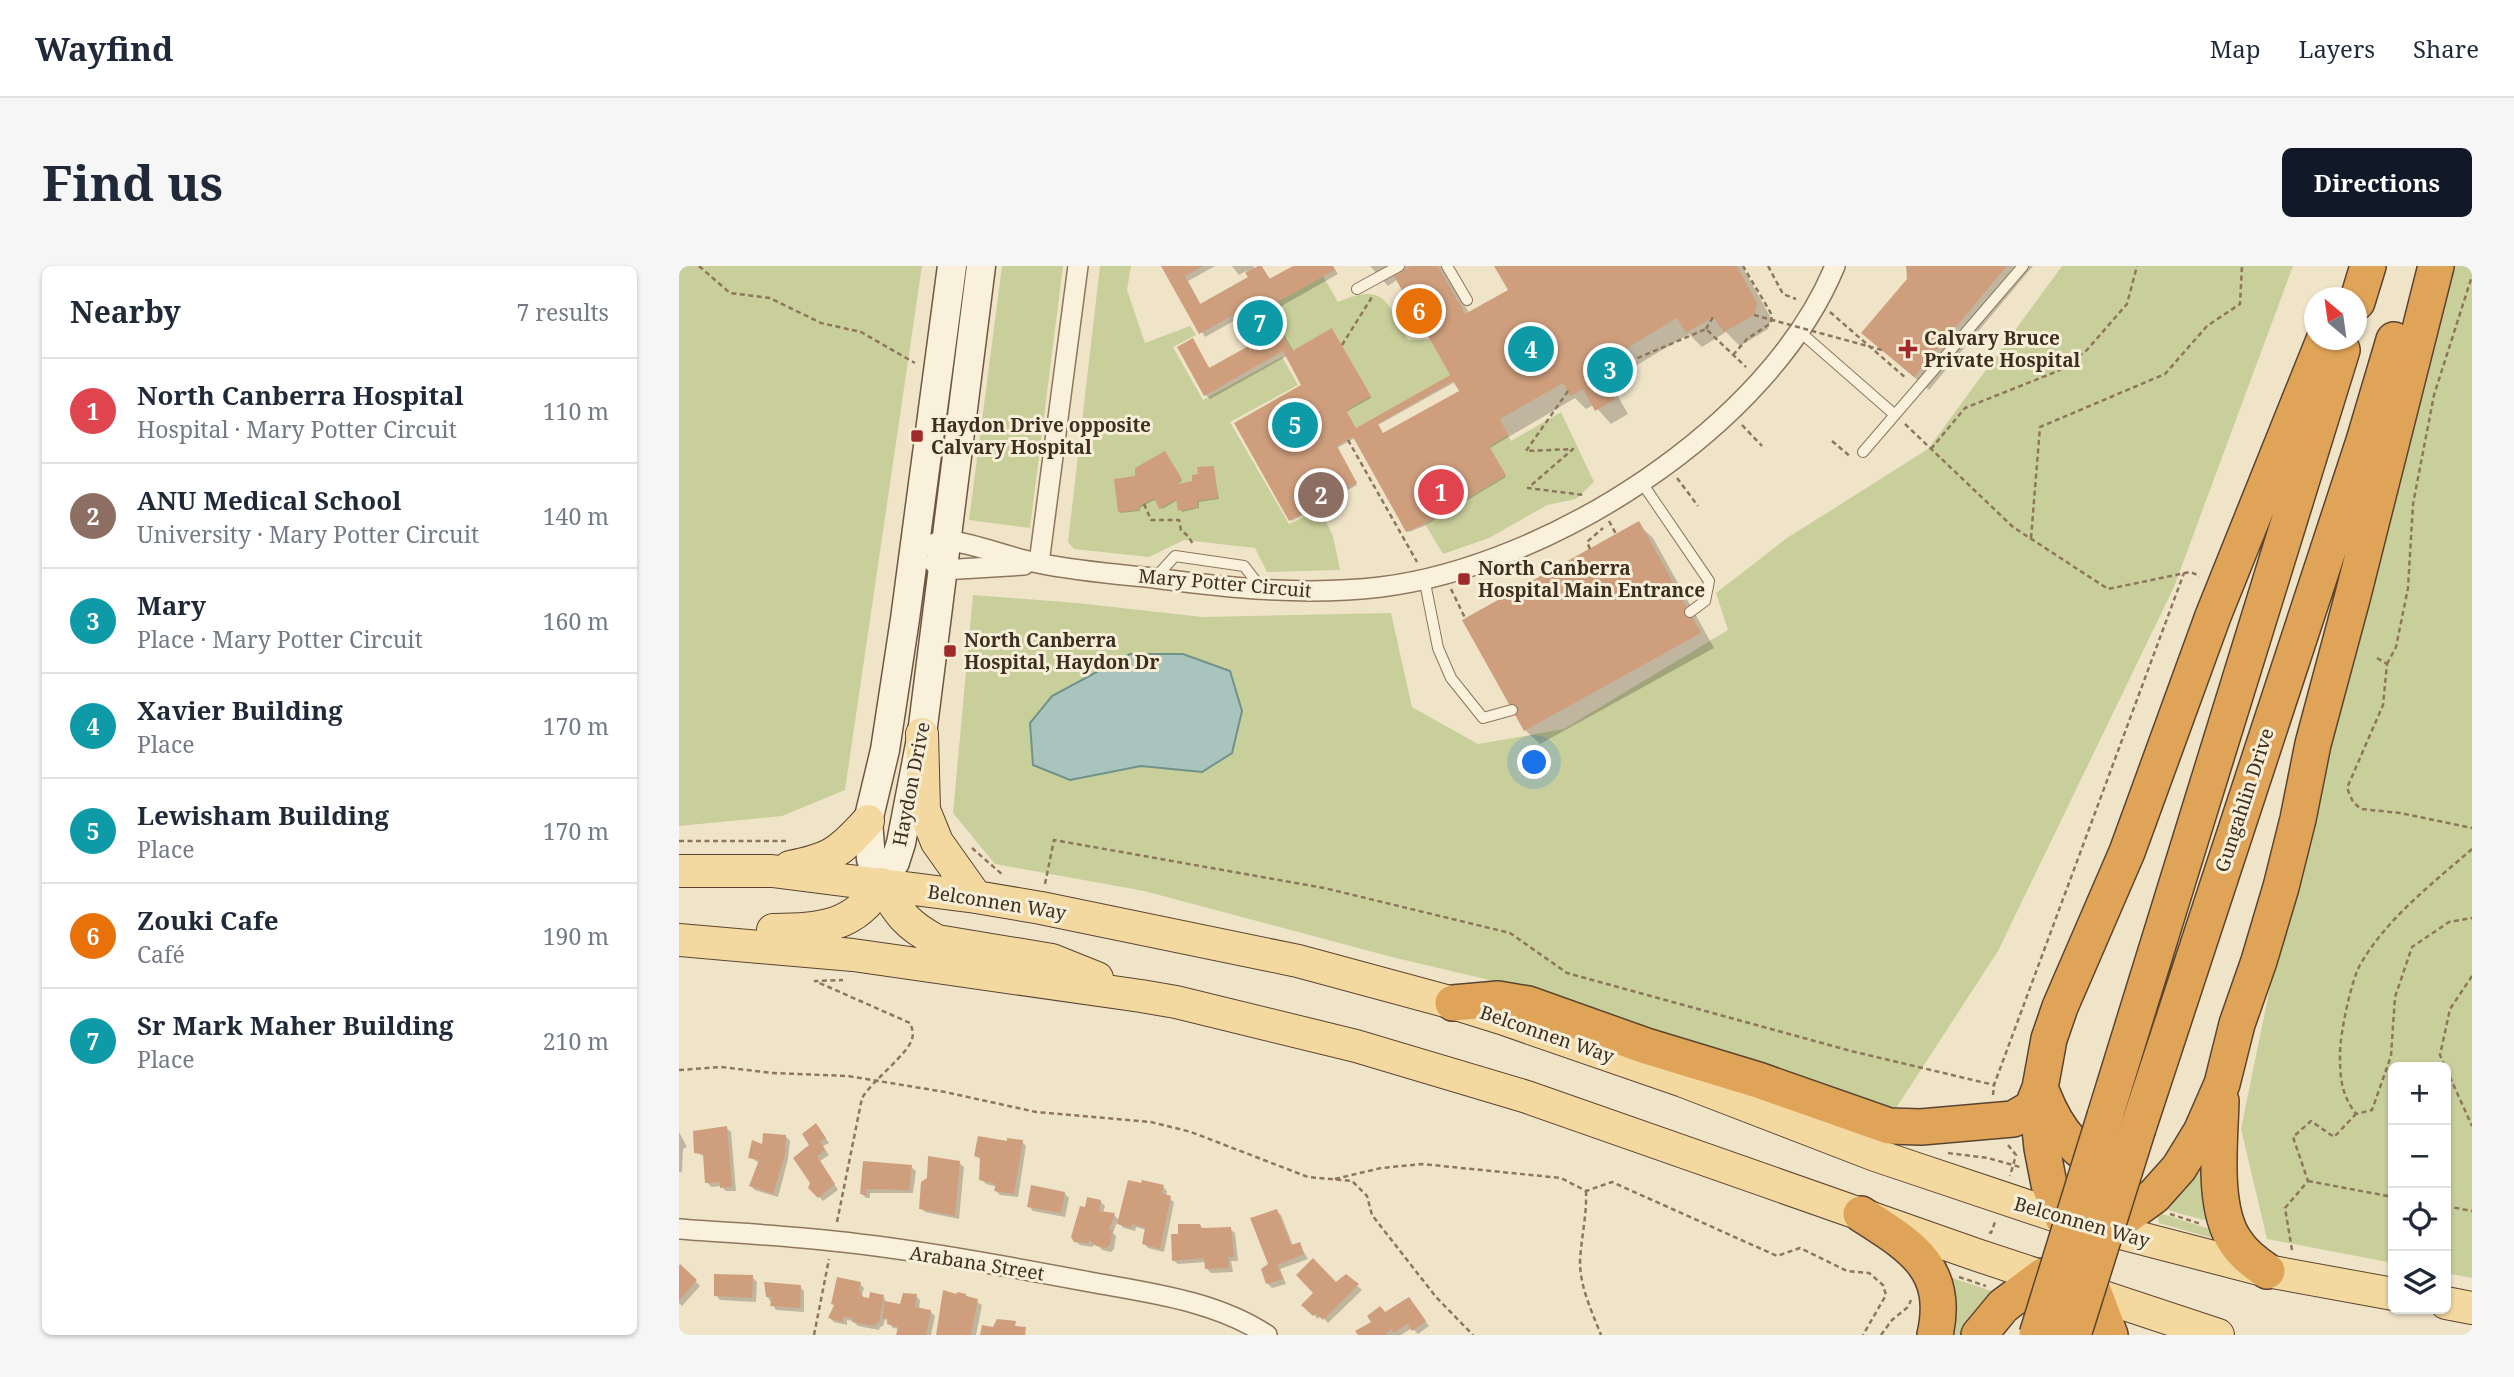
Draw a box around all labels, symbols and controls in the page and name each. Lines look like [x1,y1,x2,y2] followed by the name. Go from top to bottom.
[35,26,174,71] text: Wayfind
[2210,32,2261,65] text: Map
[2299,32,2375,65] text: Layers
[2413,32,2479,65] text: Share
[2282,148,2472,217] button: Directions
[42,149,223,215] text: Find us
[1396,285,1442,337] pin: 6
[2304,287,2367,350] north arrow
[70,291,181,332] text: Nearby
[516,296,609,328] text: 7 results
[1237,297,1283,349] pin: 7
[1508,323,1554,375] pin: 4
[1924,325,2081,373] place label: Calvary Bruce Private Hospital
[1898,339,1918,359] marker: Calvary Bruce Private Hospital
[1587,344,1633,396] pin: 3
[137,377,464,413] text: North Canberra Hospital
[87,395,100,427] text: 1
[543,395,609,427] text: 110 m
[1272,399,1318,451] pin: 5
[931,412,1151,460] place label: Haydon Drive opposite Calvary Hospital
[137,413,457,445] text: Hospital · Mary Potter Circuit
[909,428,925,444] marker: Haydon Drive opposite Calvary Hospital
[1418,466,1464,518] pin: 1
[1298,469,1344,521] pin: 2
[137,482,401,518] text: ANU Medical School
[87,500,100,532] text: 2
[543,500,609,532] text: 140 m
[137,518,479,550] text: University · Mary Potter Circuit
[1478,555,1705,603] place label: North Canberra Hospital Main Entrance
[1137,562,1313,604] street label: Mary Potter Circuit
[1456,571,1472,587] marker: North Canberra Hospital Main Entrance
[137,587,206,623] text: Mary
[87,605,100,637] text: 3
[543,605,609,637] text: 160 m
[137,623,423,655] text: Place · Mary Potter Circuit
[964,627,1159,675] place label: North Canberra Hospital, Haydon Dr
[942,643,958,659] marker: North Canberra Hospital, Haydon Dr
[137,692,343,728] text: Xavier Building
[87,710,100,742] text: 4
[543,710,609,742] text: 170 m
[886,720,936,848] street label: Haydon Drive
[2208,725,2280,875] street label: Gungahlin Drive
[137,728,195,760] text: Place
[1517,745,1551,779] your location
[137,797,389,833] text: Lewisham Building
[87,815,100,847] text: 5
[543,815,609,847] text: 170 m
[137,833,195,865] text: Place
[926,878,1069,926] street label: Belconnen Way
[137,902,279,938] text: Zouki Cafe
[87,920,100,952] text: 6
[543,920,609,952] text: 190 m
[137,938,185,970] text: Café
[1476,999,1618,1069] street label: Belconnen Way
[137,1007,454,1043] text: Sr Mark Maher Building
[87,1025,100,1057] text: 7
[543,1025,609,1057] text: 210 m
[137,1043,195,1075] text: Place
[2388,1062,2451,1314] map controls
[2388,1062,2451,1125] button: +
[2388,1125,2451,1188] button: −
[2388,1188,2451,1251] button: locate
[2011,1190,2153,1254] street label: Belconnen Way
[908,1240,1046,1287] street label: Arabana Street
[2388,1251,2451,1314] button: layers

